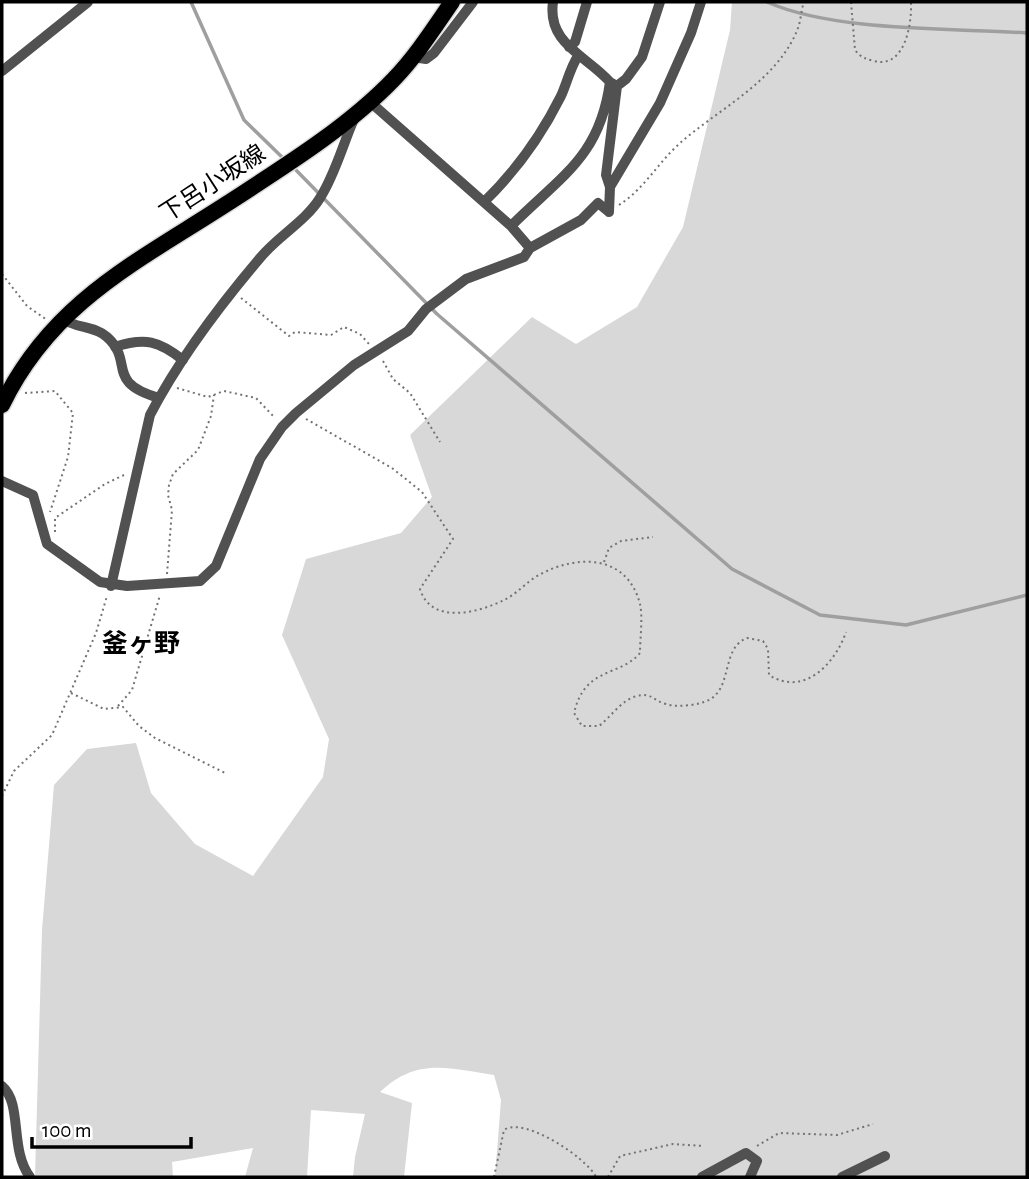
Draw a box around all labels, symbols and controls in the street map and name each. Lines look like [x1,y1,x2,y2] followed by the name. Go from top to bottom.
[155,140,270,227] street label: 下呂小坂線
[102,629,180,657] district label: 釜ヶ野
[32,1106,191,1150] scale bar
[42,1120,92,1141] text: 100 m

